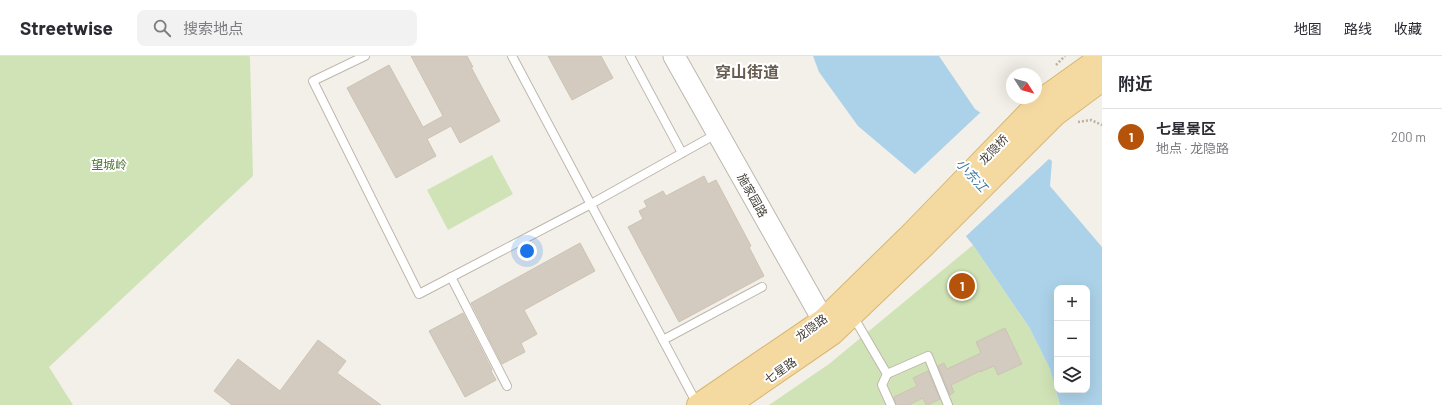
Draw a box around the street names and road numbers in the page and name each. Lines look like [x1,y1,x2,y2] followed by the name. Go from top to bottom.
[975,131,1011,167] street label: 龙隐桥
[735,171,771,219] street label: 施家园路
[792,311,830,343] street label: 龙隐路
[761,354,799,386] street label: 七星路

